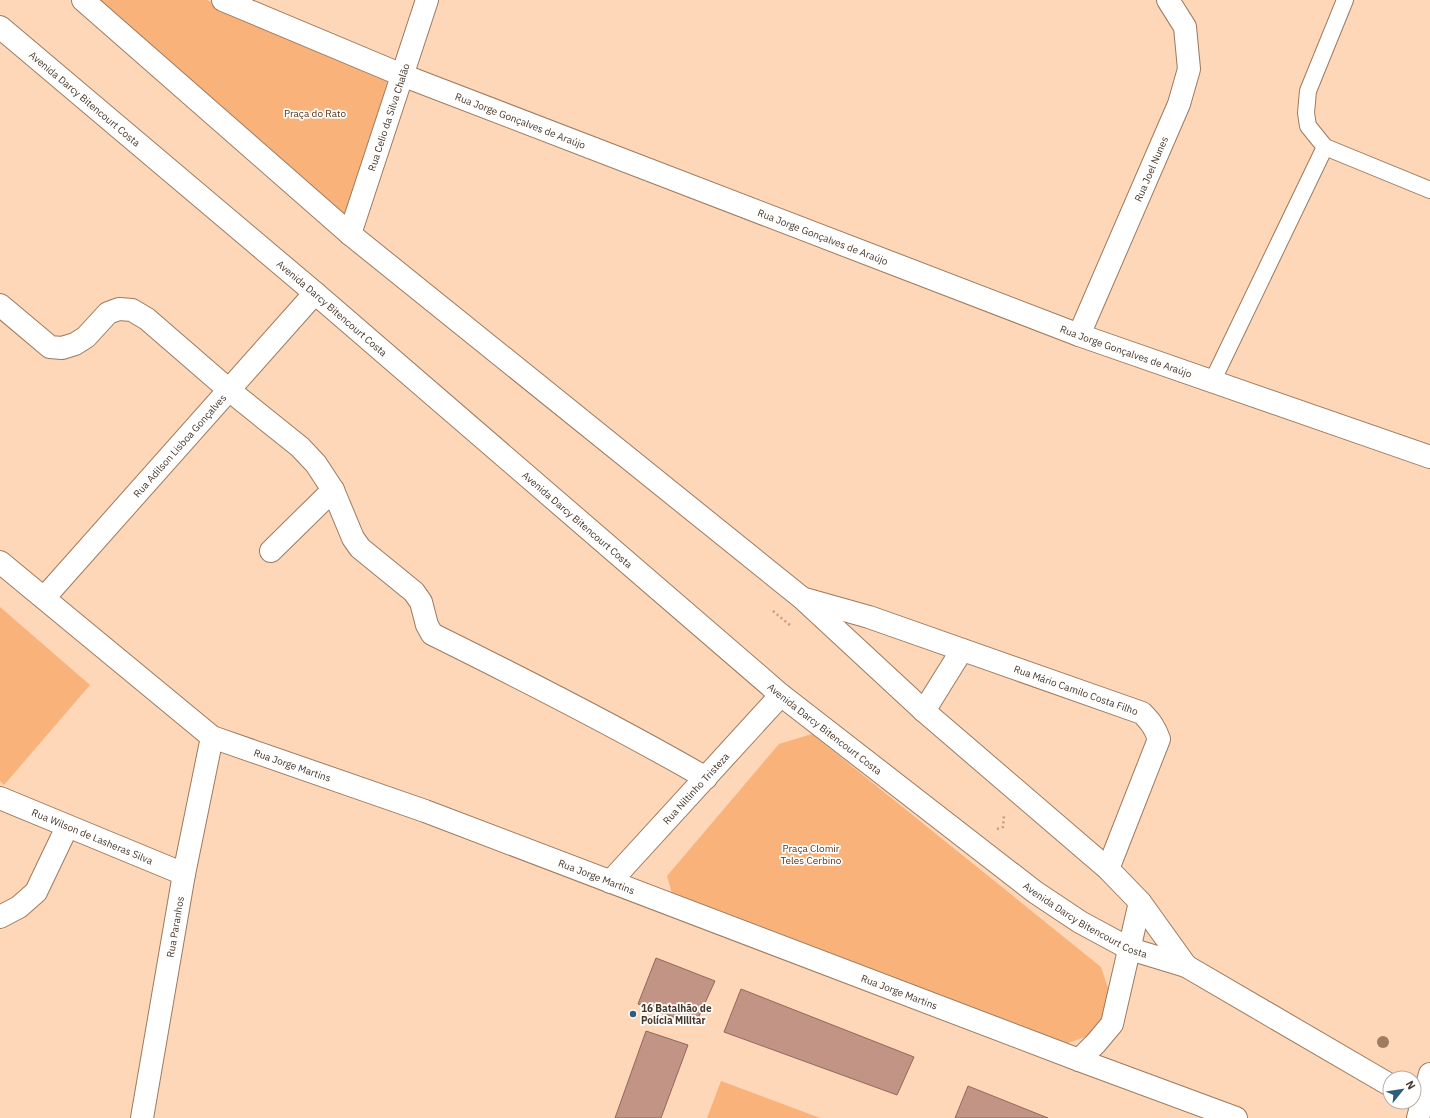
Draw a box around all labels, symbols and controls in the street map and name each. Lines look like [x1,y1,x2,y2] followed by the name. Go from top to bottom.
[27,48,144,150] street label: Avenida Darcy Bitencourt Costa
[365,61,412,173] street label: Rua Celio da Silva Chalão
[453,90,588,152] street label: Rua Jorge Gonçalves de Araújo
[284,107,346,120] park label: Praça do Rato
[1131,134,1171,204] street label: Rua Joel Nunes
[756,206,890,268] street label: Rua Jorge Gonçalves de Araújo
[274,257,390,359] street label: Avenida Darcy Bitencourt Costa
[1058,322,1194,380] street label: Rua Jorge Gonçalves de Araújo
[130,391,229,500] street label: Rua Adilson Lisboa Gonçalves
[520,468,636,571] street label: Avenida Darcy Bitencourt Costa
[1012,662,1140,718] street label: Rua Mário Camilo Costa Filho
[765,680,885,778] street label: Avenida Darcy Bitencourt Costa
[252,746,333,784] street label: Rua Jorge Martins
[660,749,732,827] street label: Rua Niltinho Tristeza
[30,805,156,867] street label: Rua Wilson de Lasheras Silva
[781,842,842,867] park label: Praça Clomir Teles Cerbino
[557,856,637,897] street label: Rua Jorge Martins
[1021,879,1149,961] street label: Avenida Darcy Bitencourt Costa
[163,895,187,958] street label: Rua Paranhos
[859,971,940,1012] street label: Rua Jorge Martins
[641,1002,712,1027] place label: 16 Batalhão de Polícia Militar
[628,1009,638,1019] marker: 16 Batalhão de Polícia Militar
[1382,1070,1422,1110] north arrow
[1403,1078,1419,1092] text: N

